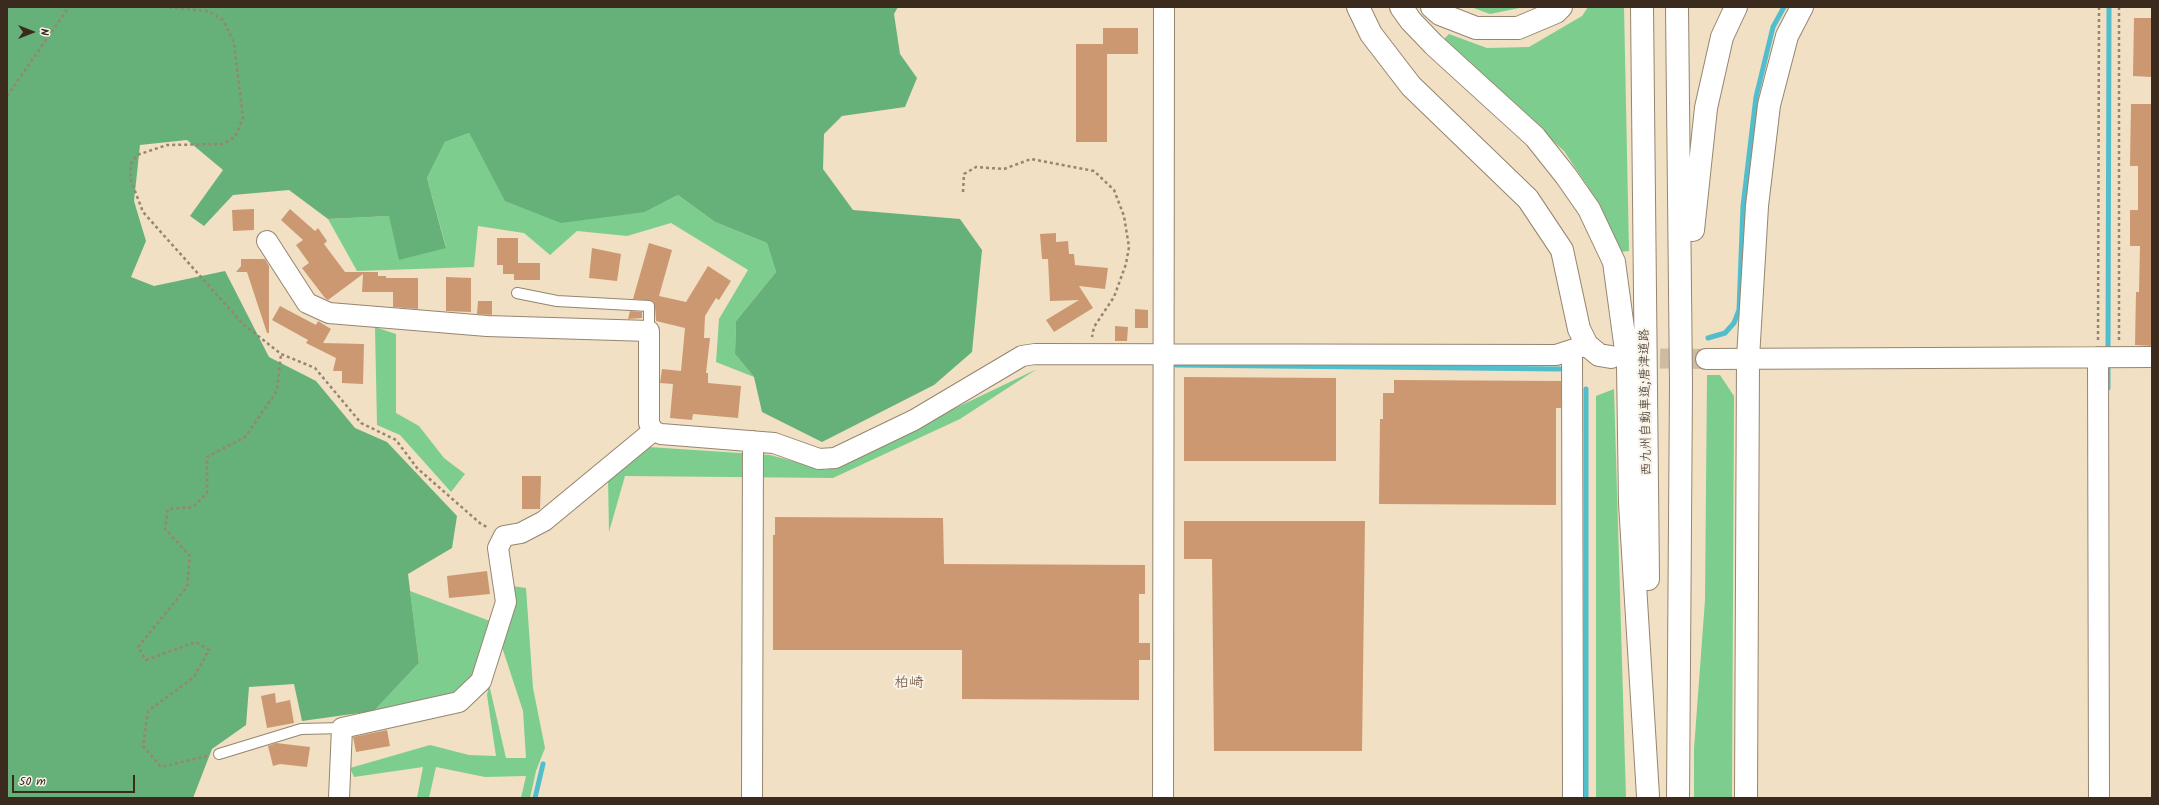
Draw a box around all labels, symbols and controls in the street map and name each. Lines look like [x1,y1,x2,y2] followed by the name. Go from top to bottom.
[12,12,52,52] north arrow
[35,29,53,35] text: N
[1638,328,1656,476] street label: 西九州自動車道;唐津道路
[894,675,924,693] district label: 柏崎
[14,767,137,793] scale bar
[19,772,46,791] text: 50 m

